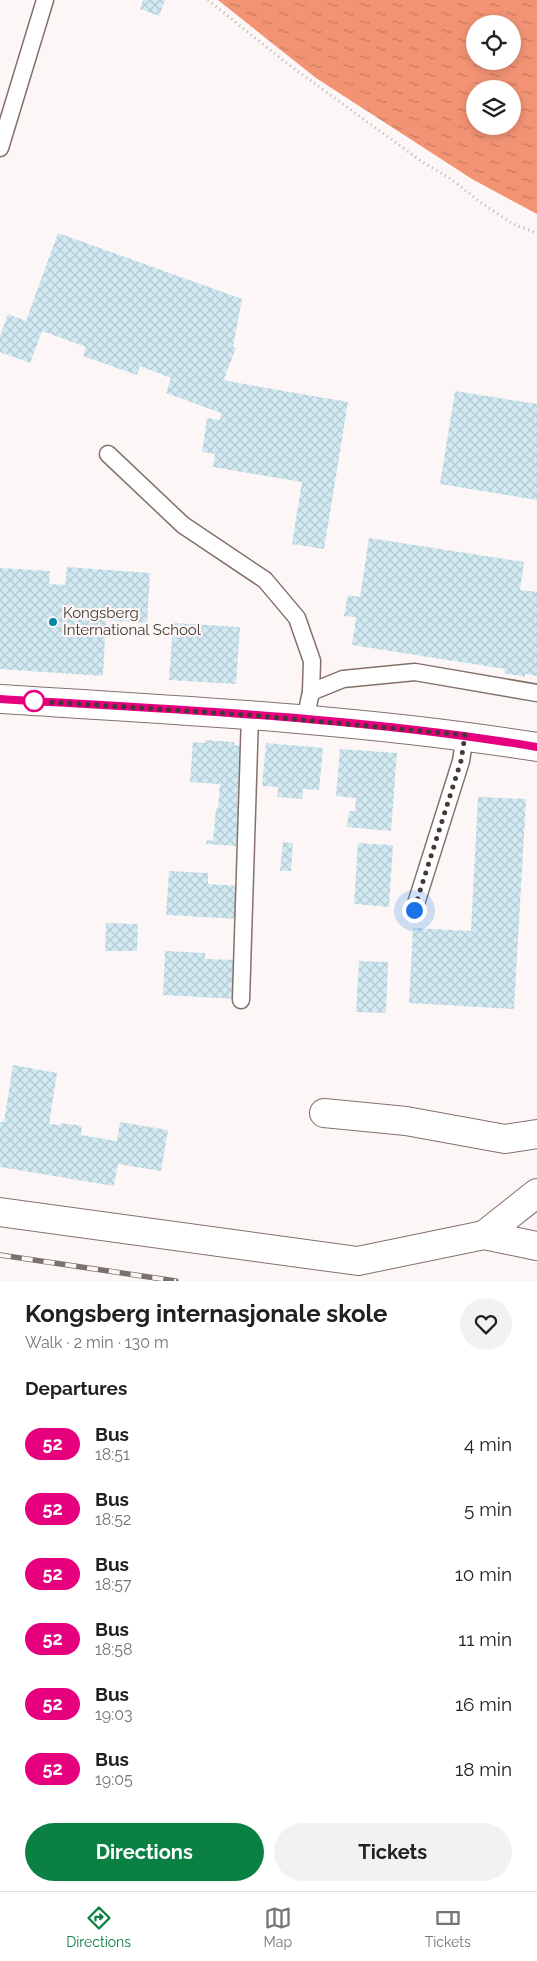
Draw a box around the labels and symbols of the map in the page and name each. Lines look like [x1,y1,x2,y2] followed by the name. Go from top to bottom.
[63,604,202,639] place label: Kongsberg International School
[47,616,59,628] marker: Kongsberg International School
[23,690,45,712] unlabelled marker
[402,898,427,923] your location

